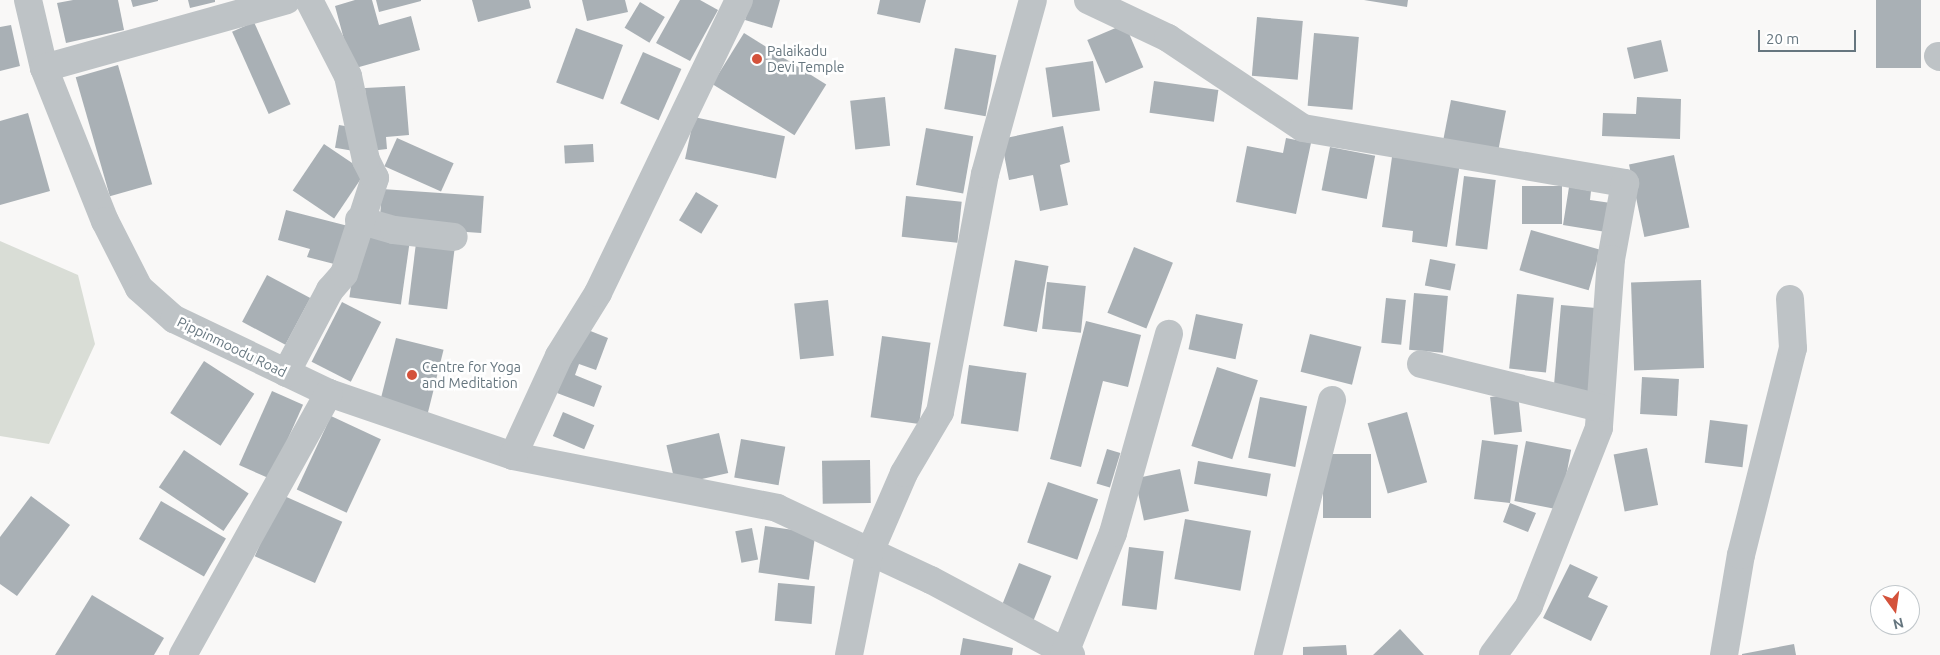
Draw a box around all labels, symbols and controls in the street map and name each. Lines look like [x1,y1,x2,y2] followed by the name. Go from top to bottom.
[1760,20,1858,52] scale bar
[1766,30,1799,47] text: 20 m
[767,43,845,75] place label: Palaikadu Devi Temple
[751,53,763,65] marker: Palaikadu Devi Temple
[175,313,289,381] street label: Pippinmoodu Road
[422,359,521,392] place label: Centre for Yoga and Meditation
[406,369,418,381] marker: Centre for Yoga and Meditation
[1870,585,1920,635] north arrow
[1891,615,1905,633] text: N

